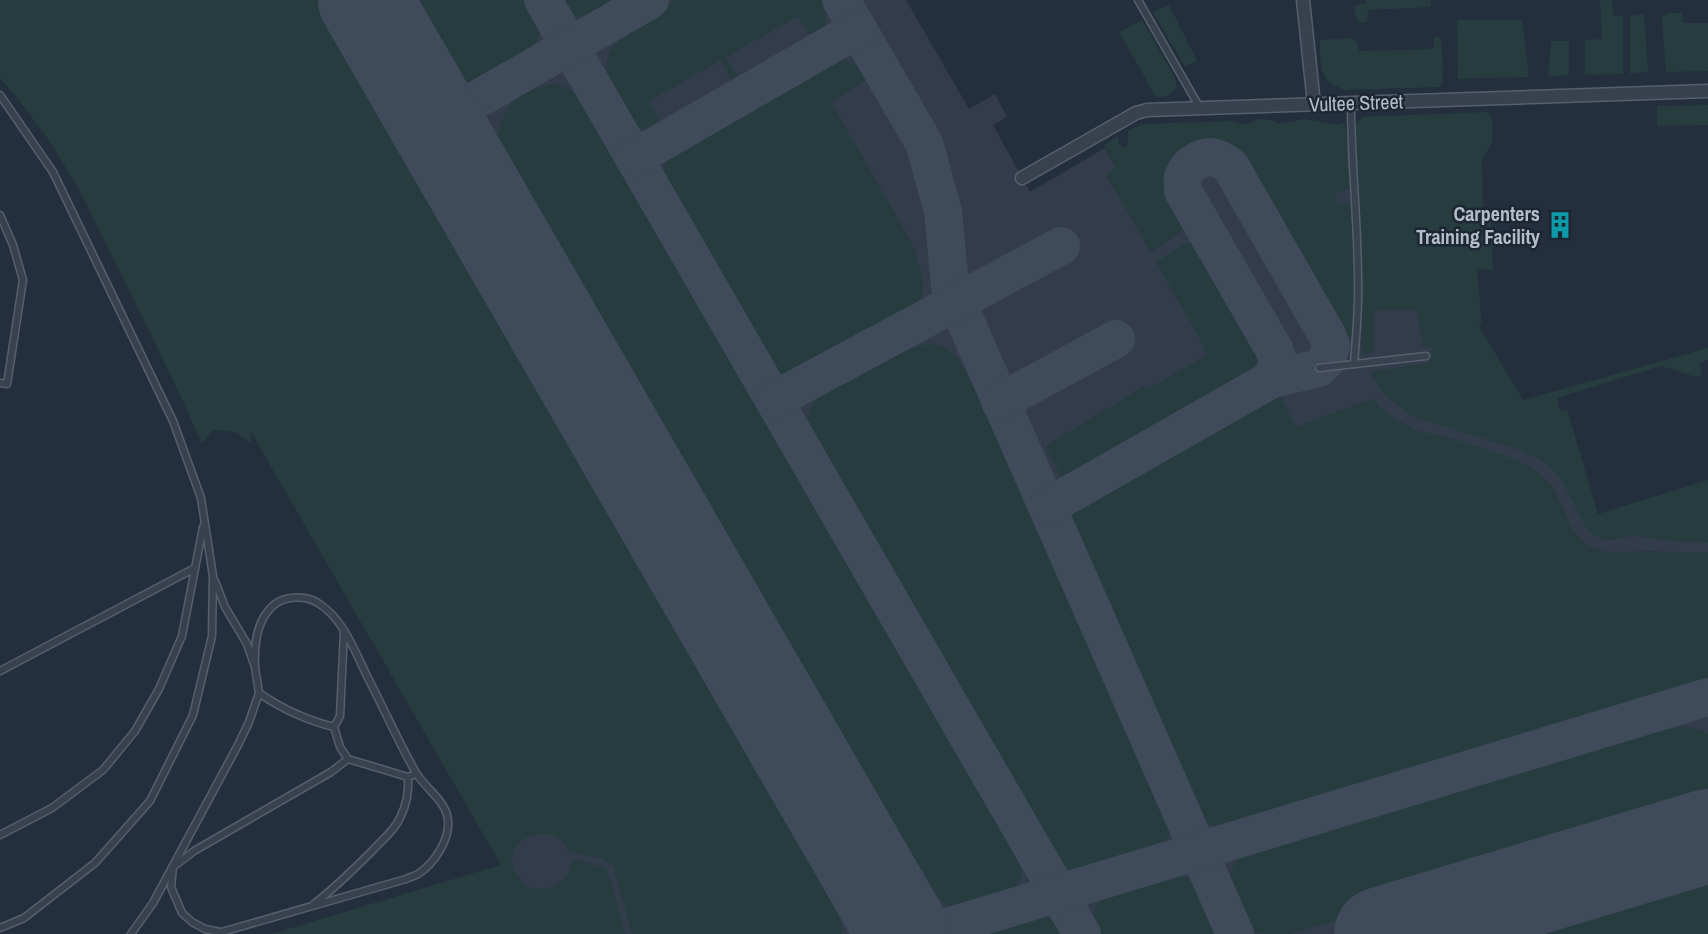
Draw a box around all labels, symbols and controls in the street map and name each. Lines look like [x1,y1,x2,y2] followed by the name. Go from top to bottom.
[1308,87,1404,118] street label: Vultee Street
[1416,200,1541,250] place label: Carpenters Training Facility
[1545,210,1575,240] building icon: Carpenters Training Facility

